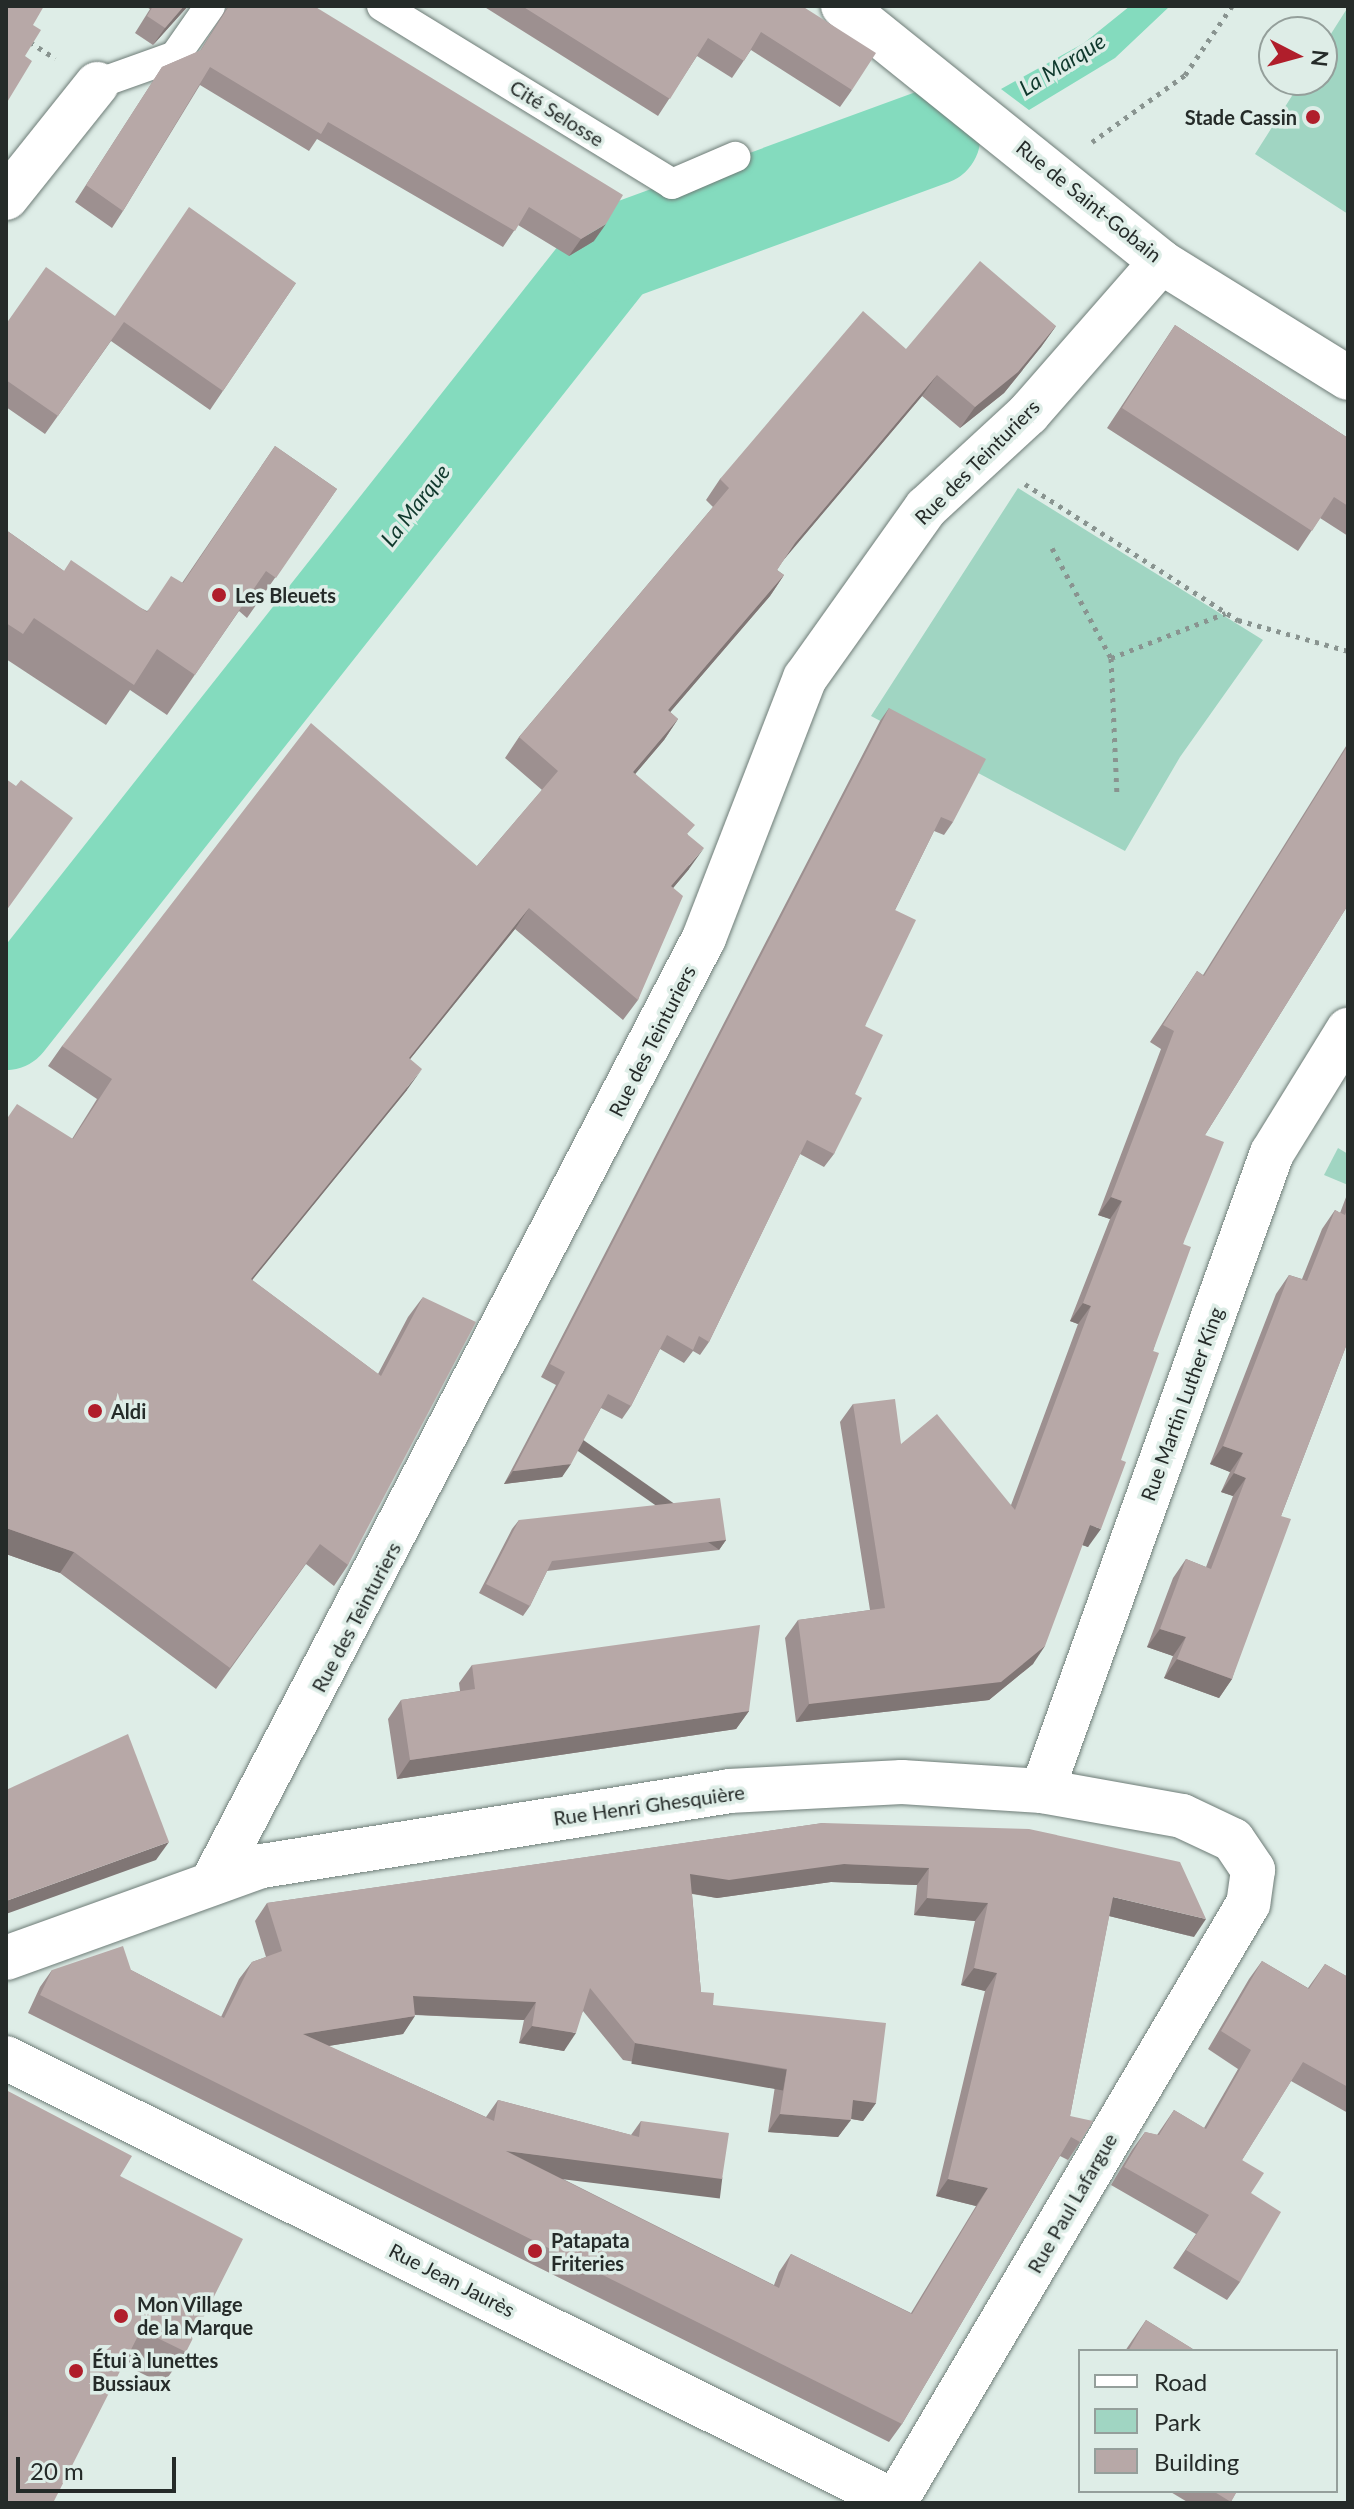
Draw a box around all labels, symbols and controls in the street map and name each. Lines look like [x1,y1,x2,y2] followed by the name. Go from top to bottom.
[1258,16,1338,96] north arrow
[1014,27,1110,101] water label: La Marque
[1306,49,1335,68] text: N
[506,75,608,151] street label: Cité Selosse
[1185,105,1297,129] place label: Stade Cassin
[1304,108,1322,126] marker: Stade Cassin
[1012,135,1166,267] street label: Rue de Saint-Gobain
[909,394,1045,530] street label: Rue des Teinturiers
[375,459,455,551] water label: La Marque
[235,583,336,607] place label: Les Bleuets
[210,586,228,604] marker: Les Bleuets
[603,961,701,1121] street label: Rue des Teinturiers
[1136,1304,1228,1504] street label: Rue Martin Luther King
[111,1399,146,1423] place label: Aldi
[86,1402,104,1420] marker: Aldi
[306,1538,406,1696] street label: Rue des Teinturiers
[552,1780,746,1830] street label: Rue Henri Ghesquière
[1022,2129,1122,2277] street label: Rue Paul Lafargue
[551,2228,630,2275] place label: Patapata Friteries
[385,2238,519,2322] street label: Rue Jean Jaurès
[526,2242,544,2260] marker: Patapata Friteries
[137,2292,253,2339] place label: Mon Village de la Marque
[112,2307,130,2325] marker: Mon Village de la Marque
[92,2348,218,2395] place label: Étui à lunettes Bussiaux
[1078,2349,1338,2493] legend
[67,2362,85,2380] marker: Étui à lunettes Bussiaux
[1154,2367,1207,2396] text: Road
[1154,2407,1201,2436] text: Park
[20,2441,180,2491] scale bar
[1154,2447,1239,2476] text: Building
[30,2456,84,2485] text: 20 m

